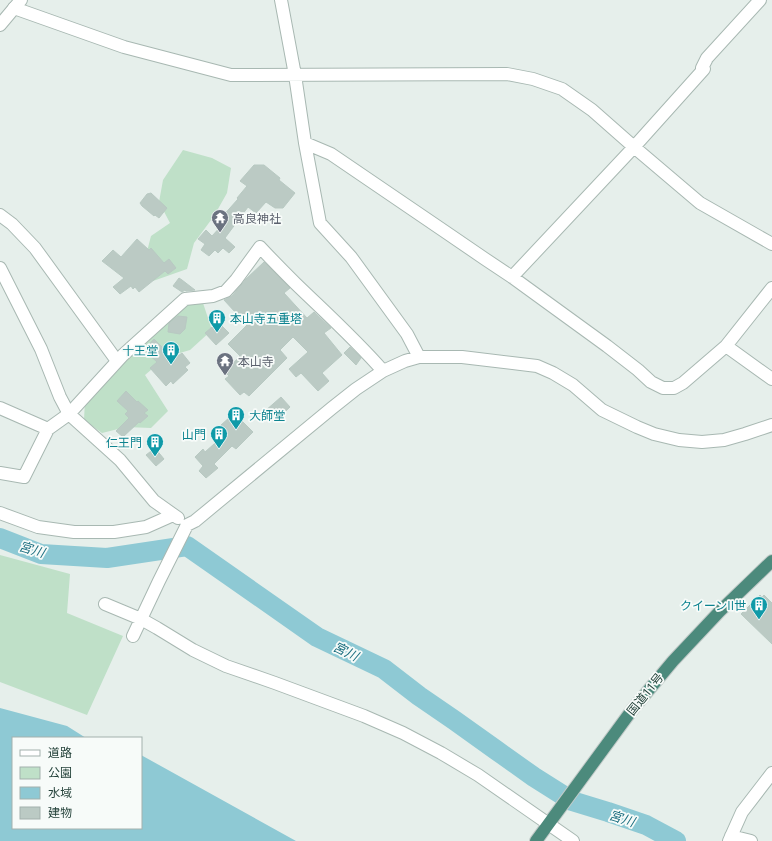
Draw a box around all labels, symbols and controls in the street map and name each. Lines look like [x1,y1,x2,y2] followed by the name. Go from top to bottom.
[210,208,230,233] temple icon: 高良神社
[233,210,281,227] place label: 高良神社
[207,308,227,333] building icon: 本山寺五重塔
[230,310,302,327] place label: 本山寺五重塔
[161,340,181,365] building icon: 十王堂
[122,342,158,359] place label: 十王堂
[215,351,235,376] temple icon: 本山寺
[238,353,274,370] place label: 本山寺
[226,405,246,430] building icon: 大師堂
[249,407,285,424] place label: 大師堂
[209,424,229,449] building icon: 山門
[182,426,206,443] place label: 山門
[145,432,165,457] building icon: 仁王門
[106,434,142,451] place label: 仁王門
[17,537,49,562] water label: 宮川
[749,595,769,620] building icon: クイーンII世
[680,597,746,614] place label: クイーンII世
[330,637,363,666] water label: 宮川
[623,669,667,719] street label: 国道11号
[12,737,142,829] legend
[48,744,72,761] text: 道路
[48,764,72,781] text: 公園
[48,784,72,801] text: 水域
[48,804,72,821] text: 建物
[607,805,639,831] water label: 宮川

